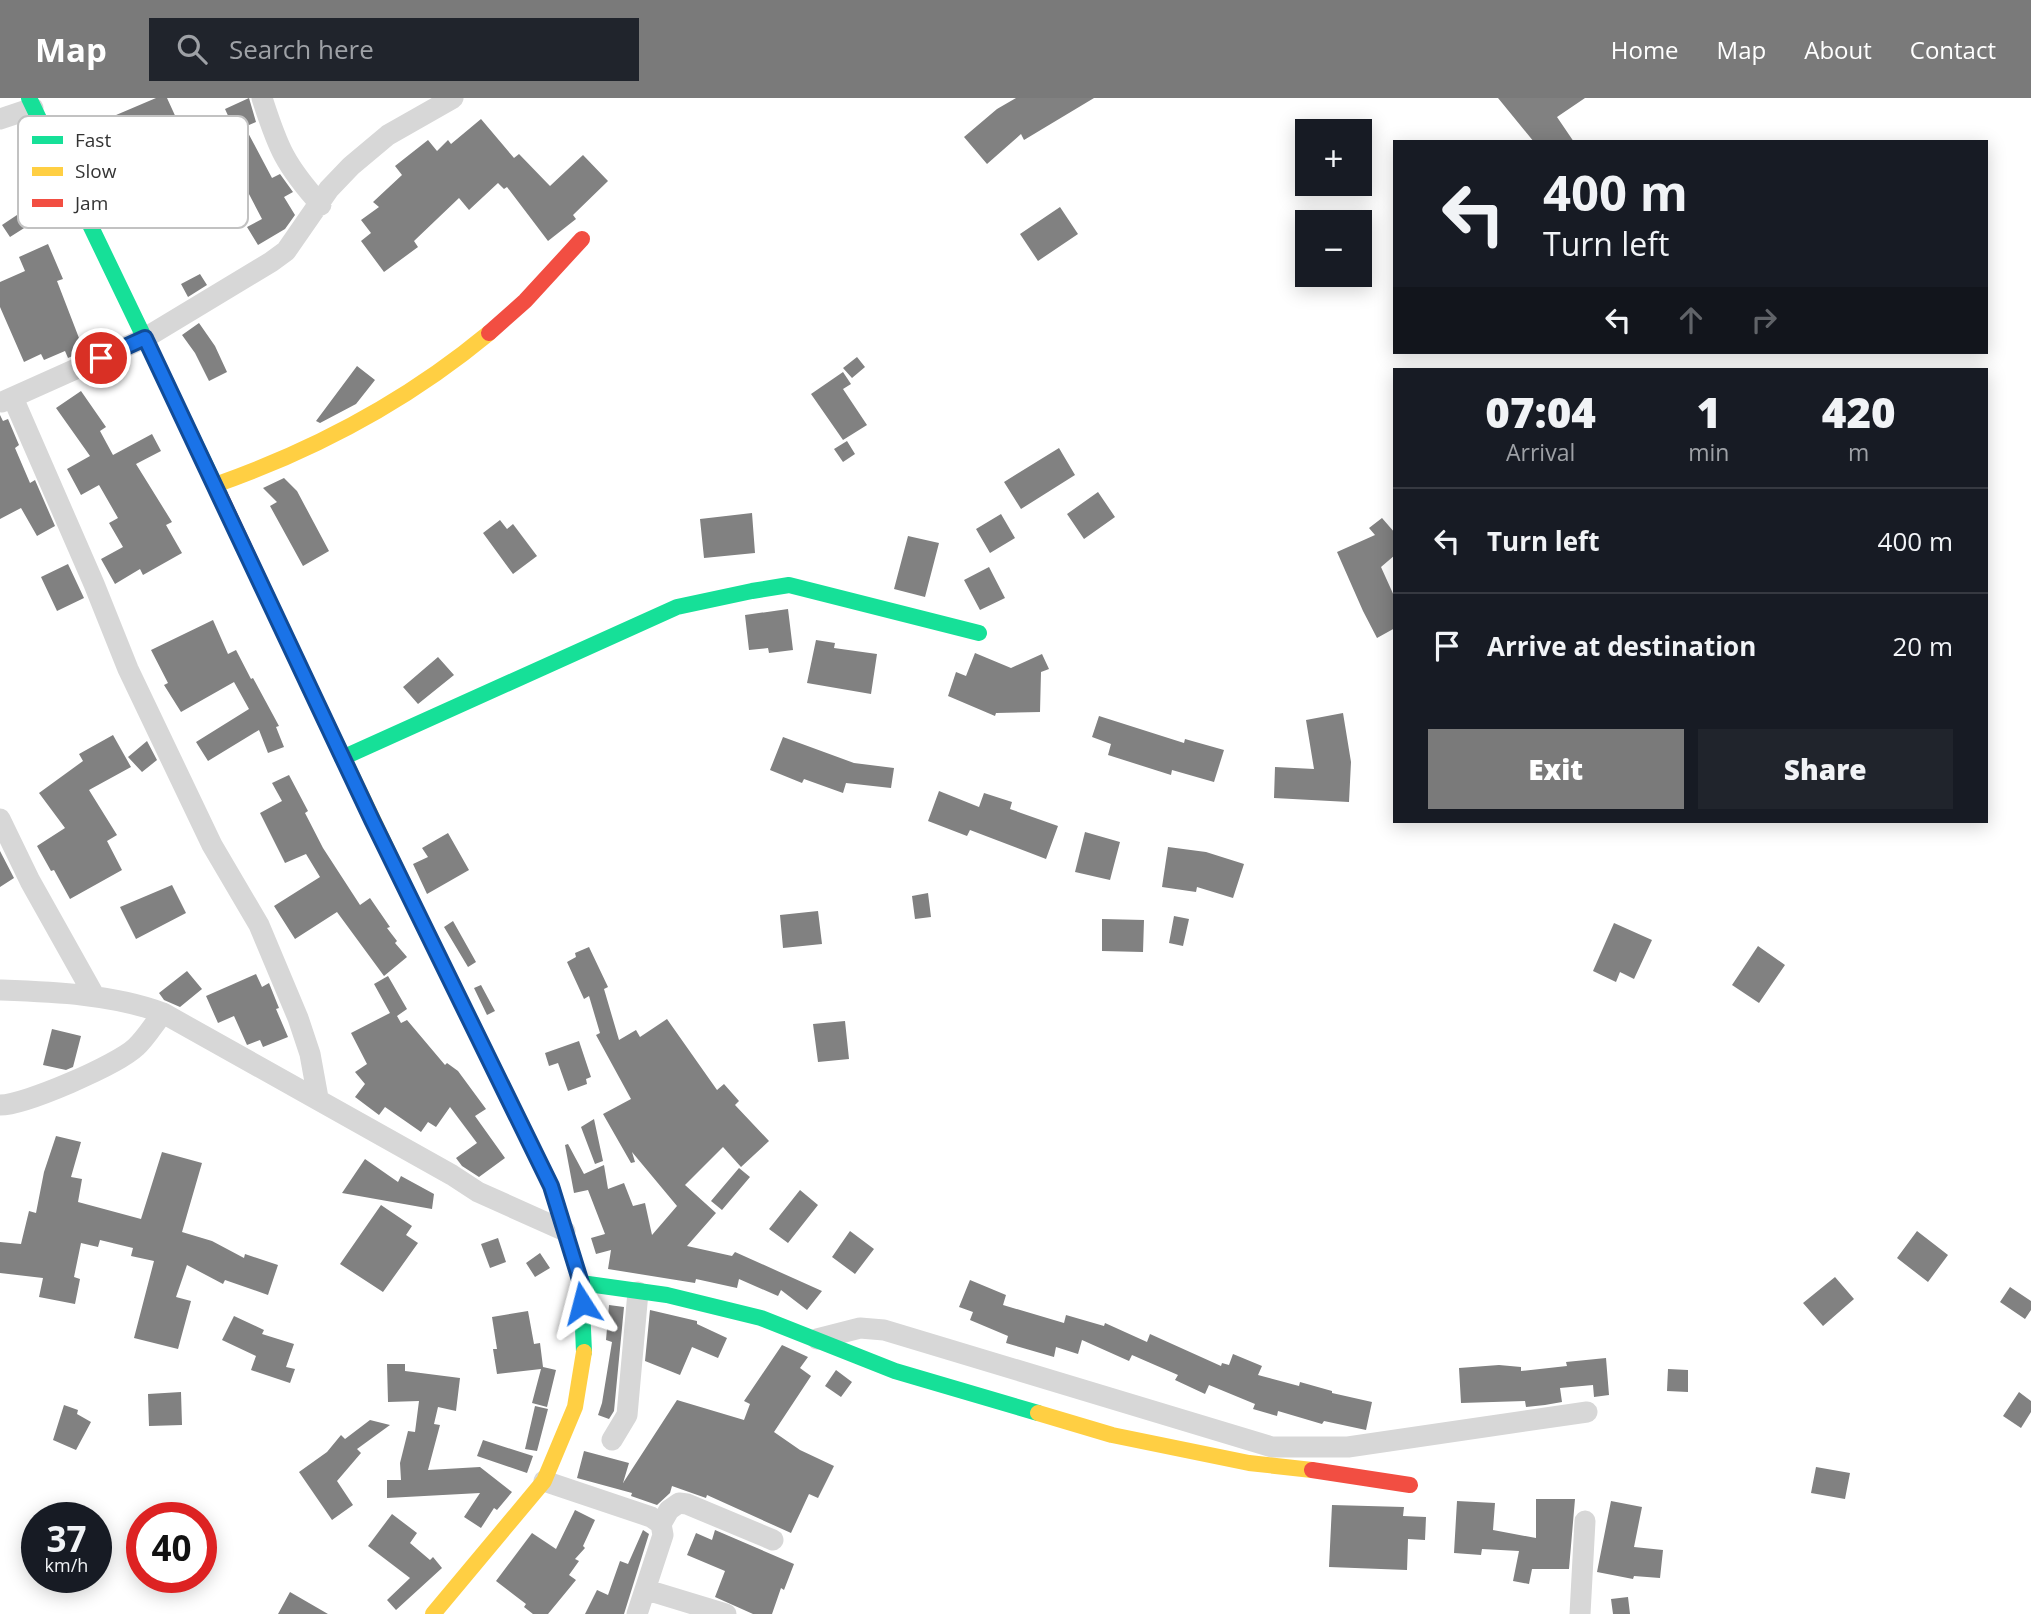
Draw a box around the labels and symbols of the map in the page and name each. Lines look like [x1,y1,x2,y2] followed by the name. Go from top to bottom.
[18,116,248,228] legend
[75,127,111,153] text: Fast
[75,158,117,184] text: Slow
[73,190,108,216] text: Jam
[71,328,131,388] pin
[545,1266,619,1340] position arrow
[126,1502,217,1593] speed limit sign: 40

